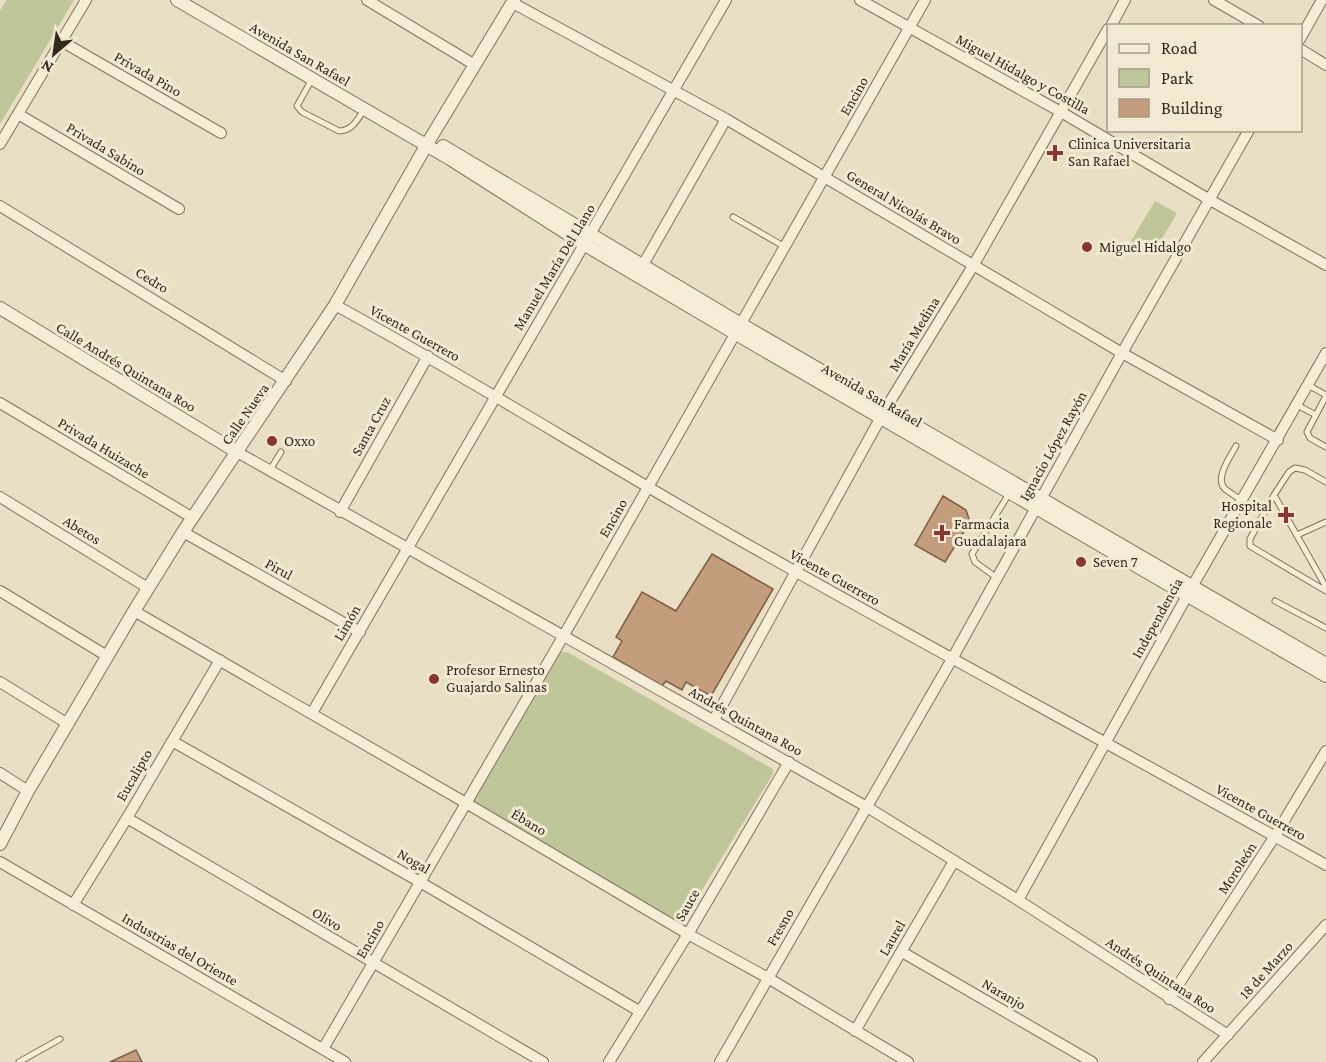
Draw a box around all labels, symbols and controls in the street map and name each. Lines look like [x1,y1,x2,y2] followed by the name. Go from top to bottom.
[247,19,353,89] street label: Avenida San Rafael
[24,24,84,84] north arrow
[1107,24,1302,132] legend
[953,31,1093,118] street label: Miguel Hidalgo y Costilla
[1161,38,1198,58] text: Road
[111,48,185,100] street label: Privada Pino
[38,57,56,77] text: N
[1161,68,1193,88] text: Park
[837,74,871,118] street label: Encino
[1161,98,1223,118] text: Building
[64,119,148,179] street label: Privada Sabino
[1068,136,1191,169] place label: Clinica Universitaria San Rafael
[1046,144,1064,162] marker: Clinica Universitaria San Rafael
[844,166,964,248] street label: General Nicolás Bravo
[510,201,598,333] street label: Manuel María Del Llano
[1099,239,1191,256] place label: Miguel Hidalgo
[1080,240,1094,254] marker: Miguel Hidalgo
[133,264,171,296] street label: Cedro
[885,294,943,374] street label: María Medina
[367,302,463,364] street label: Vicente Guerrero
[53,319,199,415] street label: Calle Andrés Quintana Roo
[819,360,925,430] street label: Avenida San Rafael
[218,380,272,448] street label: Calle Nueva
[1016,388,1091,504] street label: Ignacio López Rayón
[348,394,394,458] street label: Santa Cruz
[55,414,153,482] street label: Privada Huizache
[284,433,315,449] place label: Oxxo
[265,434,279,448] marker: Oxxo
[596,496,630,540] street label: Encino
[1213,498,1272,532] place label: Hospital Regionale
[1277,506,1295,524] marker: Hospital Regionale
[60,512,104,548] street label: Abetos
[954,516,1027,550] place label: Farmacia Guadalajara
[935,526,949,540] marker: Farmacia Guadalajara
[787,546,883,608] street label: Vicente Guerrero
[1093,554,1138,570] place label: Seven 7
[263,555,295,583] street label: Pirul
[1074,555,1088,569] marker: Seven 7
[1128,575,1187,661] street label: Independencia
[330,602,364,644] street label: Limón
[446,662,547,696] place label: Profesor Ernesto Guajardo Salinas
[427,672,441,686] marker: Profesor Ernesto Guajardo Salinas
[686,683,806,759] street label: Andrés Quintana Roo
[113,746,156,804] street label: Eucalipto
[1213,781,1309,843] street label: Vicente Guerrero
[508,805,550,839] street label: Ébano
[1214,839,1260,897] street label: Moroleón
[394,845,433,878] street label: Nogal
[671,886,703,924] street label: Sauce
[309,904,345,934] street label: Olivo
[763,906,797,948] street label: Fresno
[119,909,241,989] street label: Industrias del Oriente
[353,917,387,961] street label: Encino
[876,918,908,958] street label: Laurel
[1103,934,1219,1016] street label: Andrés Quintana Roo
[1236,938,1296,1002] street label: 18 de Marzo
[979,975,1029,1014] street label: Naranjo

